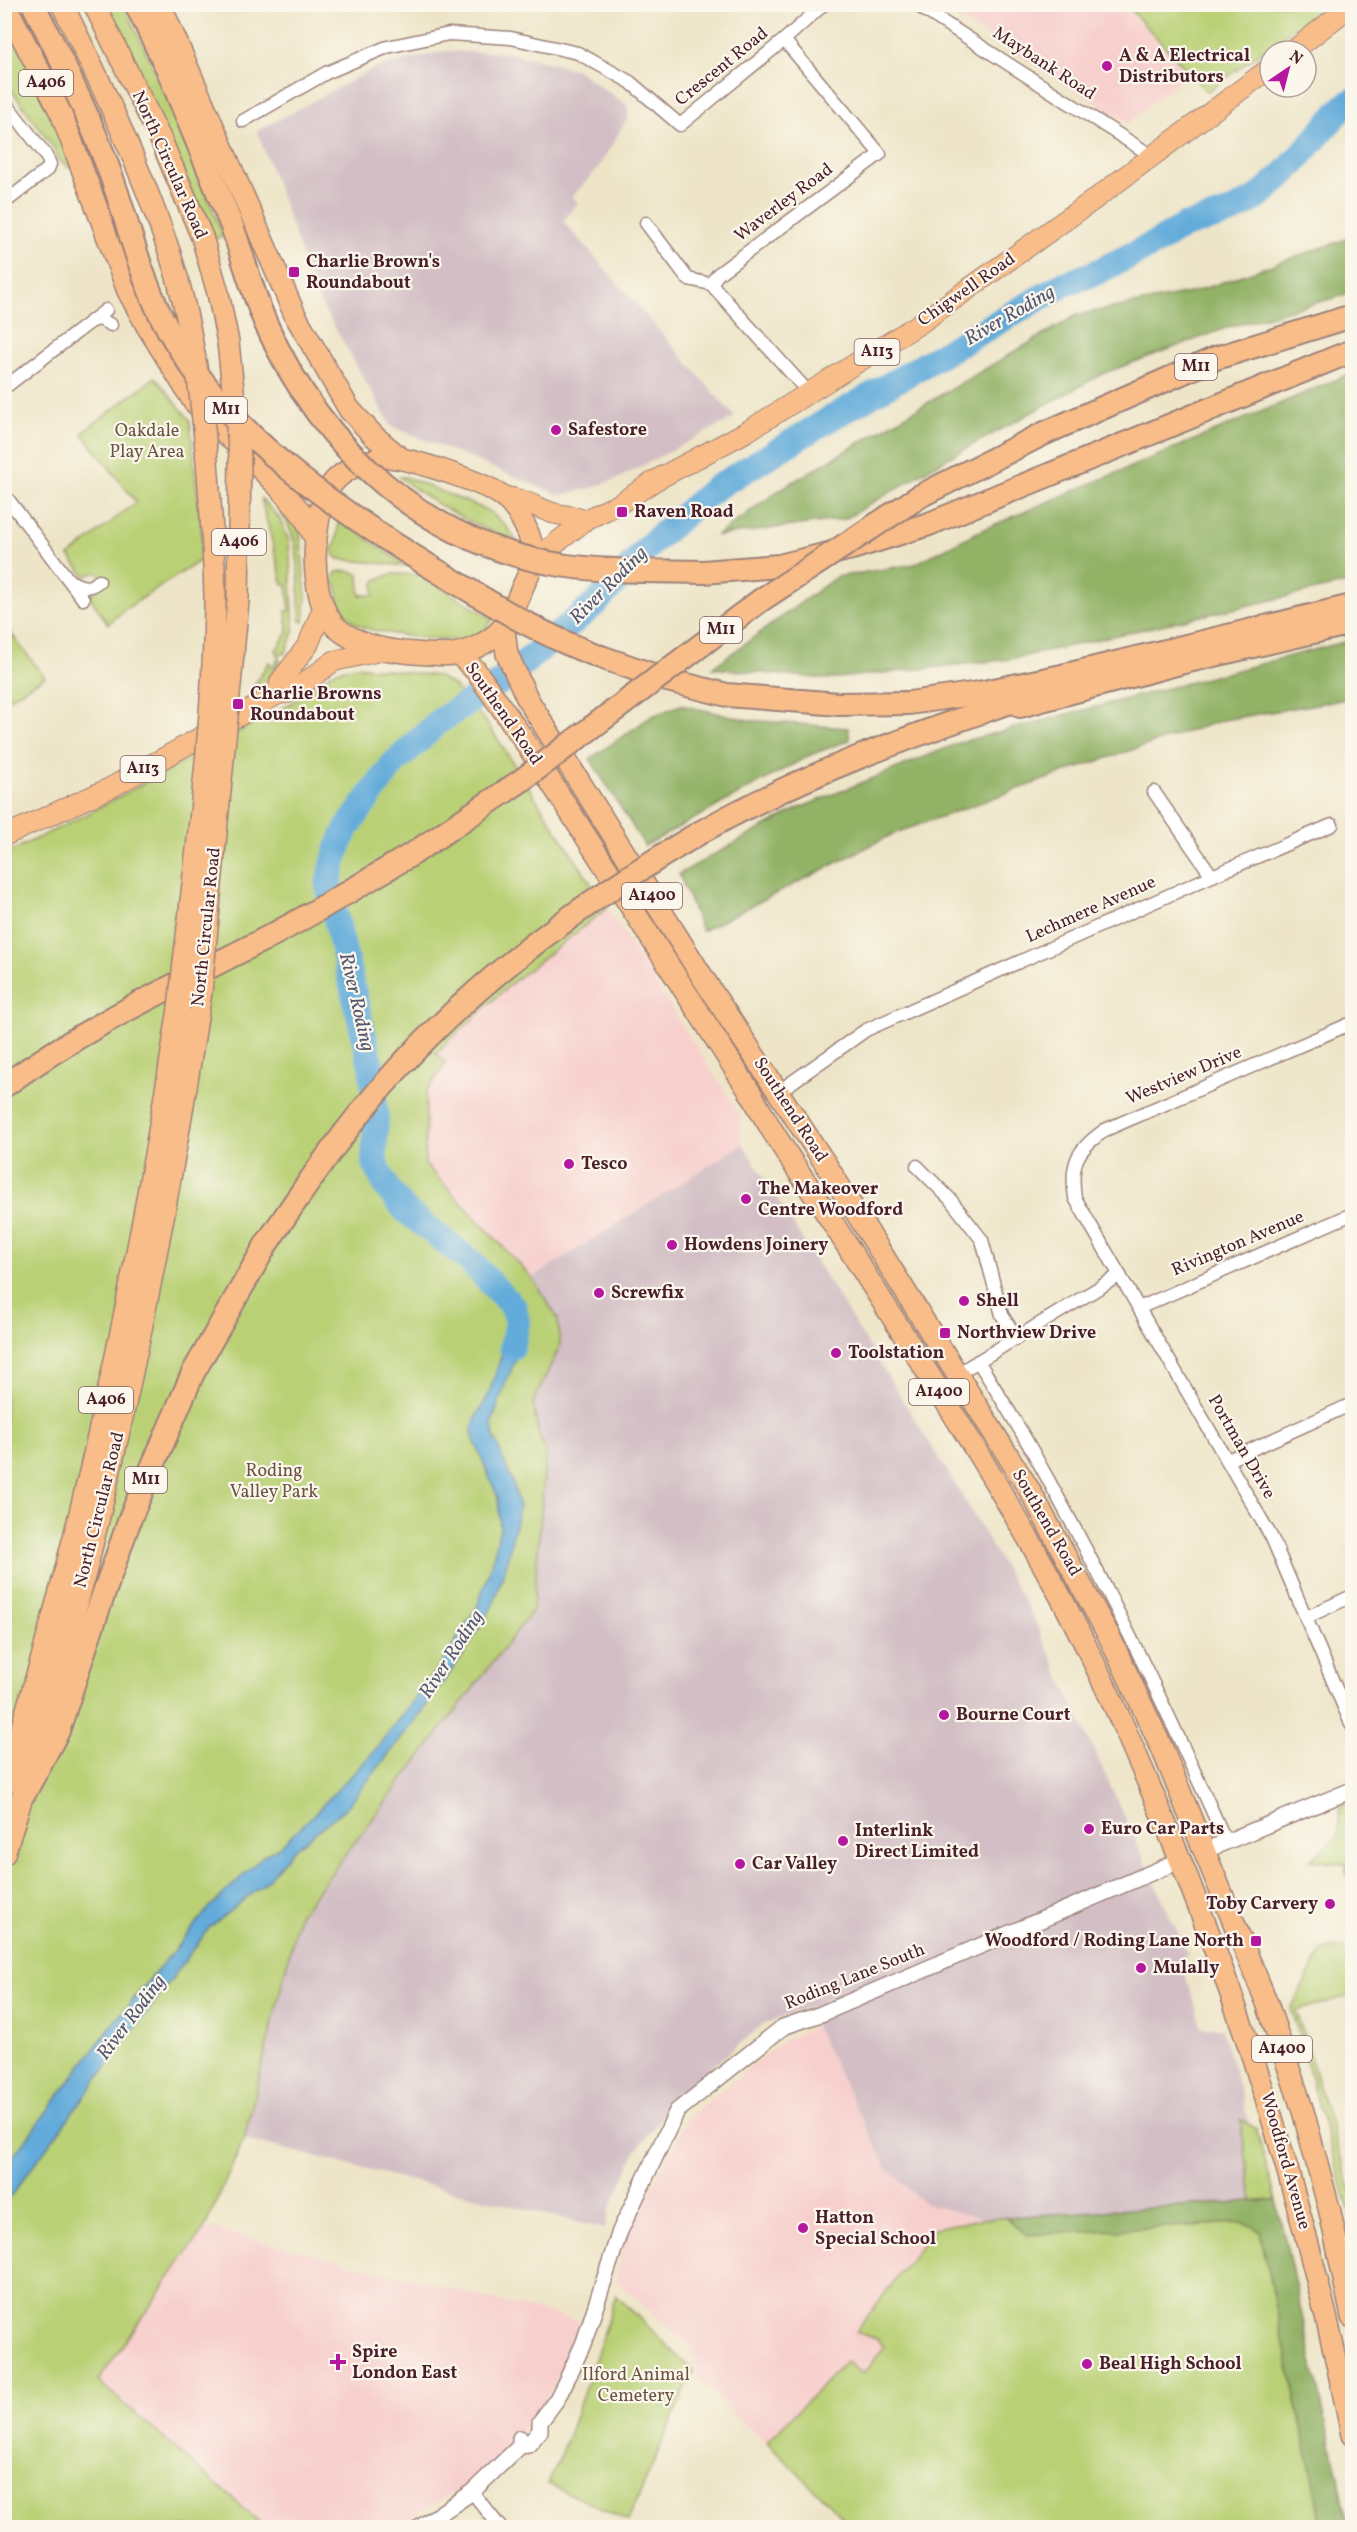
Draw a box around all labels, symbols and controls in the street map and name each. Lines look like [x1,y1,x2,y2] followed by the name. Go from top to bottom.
[987,21,1101,107] street label: Maybank Road
[670,22,774,112] street label: Crescent Road
[1258,39,1318,99] north arrow
[1119,44,1250,90] place label: A & A Electrical Distributors
[1284,46,1307,71] text: N
[1100,59,1114,73] marker: A & A Electrical Distributors
[19,70,73,96] road number: A406
[125,87,213,243] street label: North Circular Road
[729,158,839,248] street label: Waverley Road
[913,247,1021,333] street label: Chigwell Road
[306,250,440,296] place label: Charlie Brown's Roundabout
[287,265,301,279] marker: Charlie Brown's Roundabout
[960,279,1061,353] water label: River Roding
[854,339,900,365] road number: A113
[1175,354,1217,380] road number: M11
[205,397,247,423] road number: M11
[568,418,647,443] place label: Safestore
[110,419,184,465] park label: Oakdale Play Area
[549,423,563,437] marker: Safestore
[634,500,734,525] place label: Raven Road
[615,505,629,519] marker: Raven Road
[212,529,266,555] road number: A406
[564,541,654,631] water label: River Roding
[700,617,742,643] road number: M11
[458,658,548,770] street label: Southend Road
[250,682,382,728] place label: Charlie Browns Roundabout
[231,697,245,711] marker: Charlie Browns Roundabout
[120,756,166,782] road number: A113
[186,846,228,1008] street label: North Circular Road
[1022,870,1160,950] street label: Lechmere Avenue
[622,883,682,909] road number: A1400
[331,950,381,1054] water label: River Roding
[1122,1040,1246,1112] street label: Westview Drive
[747,1053,833,1167] street label: Southend Road
[581,1152,627,1177] place label: Tesco
[562,1157,576,1171] marker: Tesco
[758,1177,903,1223] place label: The Makeover Centre Woodford
[739,1192,753,1206] marker: The Makeover Centre Woodford
[1168,1205,1308,1283] street label: Rivington Avenue
[684,1233,828,1258] place label: Howdens Joinery
[665,1238,679,1252] marker: Howdens Joinery
[611,1281,684,1306] place label: Screwfix
[592,1286,606,1300] marker: Screwfix
[976,1289,1019,1314] place label: Shell
[957,1294,971,1308] marker: Shell
[957,1321,1096,1346] place label: Northview Drive
[938,1326,952,1340] marker: Northview Drive
[848,1341,944,1366] place label: Toolstation
[829,1346,843,1360] marker: Toolstation
[909,1379,969,1405] road number: A1400
[79,1387,133,1413] road number: A406
[1201,1390,1281,1504] street label: Portman Drive
[68,1429,132,1591] street label: North Circular Road
[230,1459,318,1505] park label: Roding Valley Park
[1005,1465,1087,1581] street label: Southend Road
[125,1467,167,1493] road number: M11
[413,1605,491,1705] water label: River Roding
[956,1703,1071,1728] place label: Bourne Court
[937,1708,951,1722] marker: Bourne Court
[1101,1817,1224,1842] place label: Euro Car Parts
[855,1819,979,1865] place label: Interlink Direct Limited
[1082,1822,1096,1836] marker: Euro Car Parts
[836,1834,850,1848] marker: Interlink Direct Limited
[752,1852,837,1877] place label: Car Valley
[733,1857,747,1871] marker: Car Valley
[1206,1892,1318,1917] place label: Toby Carvery
[1323,1897,1337,1911] marker: Toby Carvery
[984,1929,1244,1954] place label: Woodford / Roding Lane North
[1249,1934,1263,1948] marker: Woodford / Roding Lane North
[781,1937,929,2017] street label: Roding Lane South
[1153,1956,1219,1981] place label: Mulally
[1134,1961,1148,1975] marker: Mulally
[91,1969,173,2067] water label: River Roding
[1252,2036,1312,2062] road number: A1400
[1253,2089,1317,2233] street label: Woodford Avenue
[815,2206,936,2252] place label: Hatton Special School
[796,2221,810,2235] marker: Hatton Special School
[352,2340,457,2386] place label: Spire London East
[1099,2352,1242,2377] place label: Beal High School
[329,2353,347,2371] marker: Spire London East
[1080,2357,1094,2371] marker: Beal High School
[582,2363,690,2409] park label: Ilford Animal Cemetery

